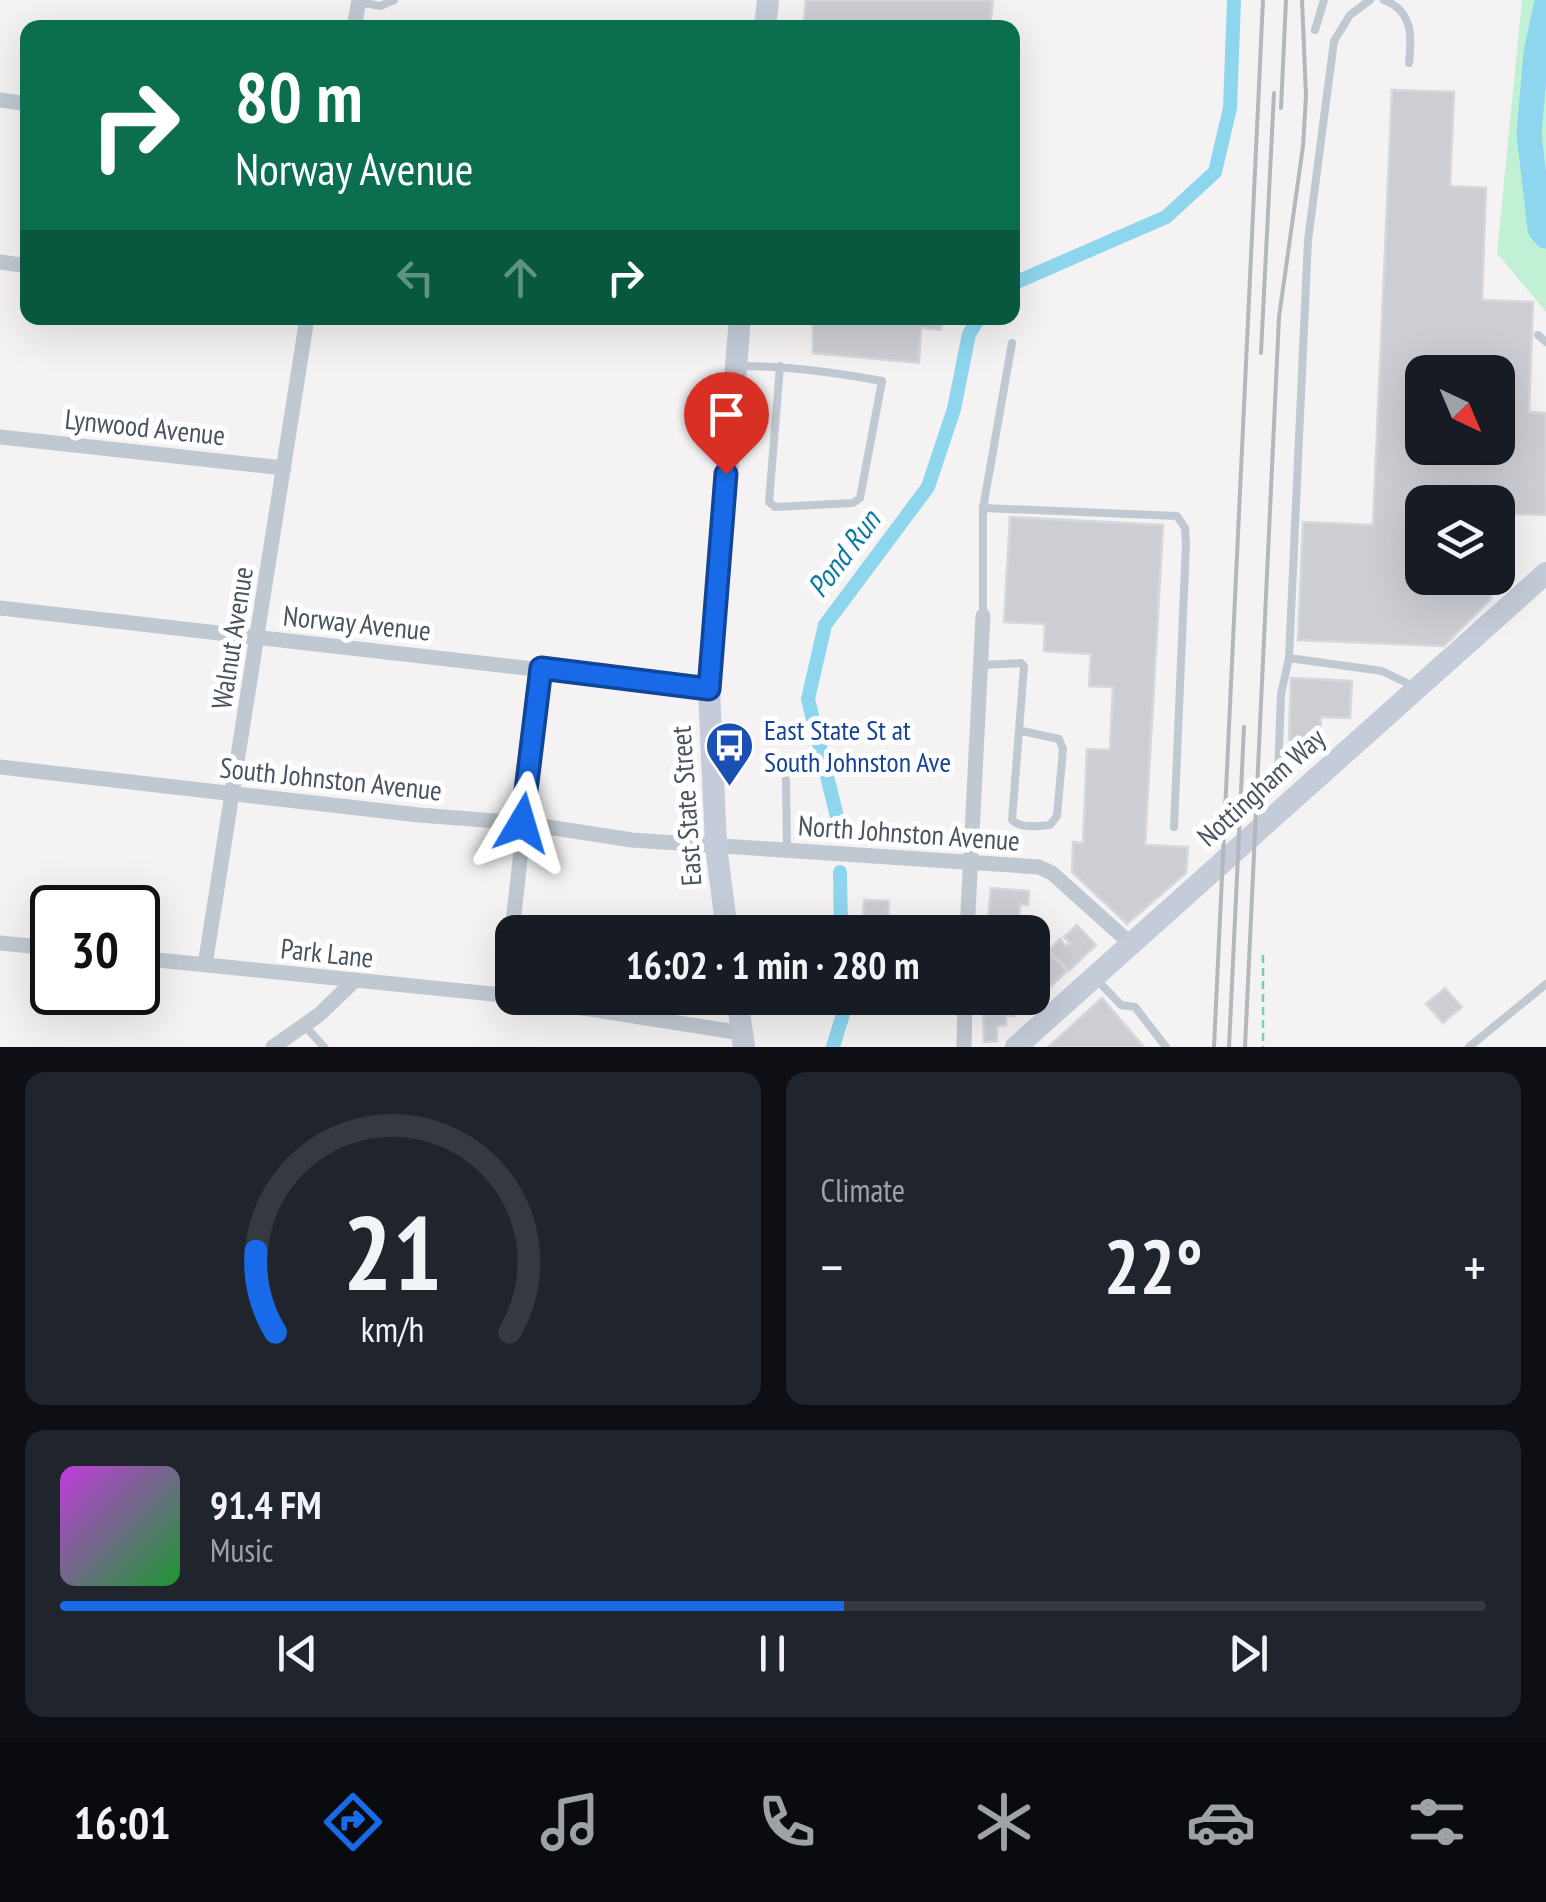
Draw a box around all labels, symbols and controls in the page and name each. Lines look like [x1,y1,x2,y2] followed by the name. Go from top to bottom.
[235,51,363,141] text: 80 m
[70,60,200,190] icon: right
[235,139,473,197] text: Norway Avenue
[388,250,443,305] icon: left
[493,250,548,305] icon: ahead
[598,250,653,305] icon: right
[1405,355,1515,465] north arrow
[1405,355,1515,595] map controls
[684,372,769,475] pin
[699,387,754,442] icon: arrive
[63,400,227,453] street label: Lynwood Avenue
[1405,485,1515,595] button: layers
[798,500,889,604] water label: Pond Run
[202,564,261,712] street label: Walnut Avenue
[281,596,433,649] street label: Norway Avenue
[764,711,951,780] place label: East State St at South Johnston Ave
[1189,719,1333,854] street label: Nottingham Way
[703,720,755,788] bus stop icon: East State St at South Johnston Ave
[661,725,710,887] street label: East State Street
[218,748,444,809] street label: South Johnston Avenue
[470,771,574,875] position arrow
[797,806,1021,859] street label: North Johnston Avenue
[30,885,160,1015] speed limit sign: 30
[279,929,375,976] street label: Park Lane
[626,940,919,989] text: 16:02 · 1 min · 280 m
[821,1169,905,1211] text: Climate
[343,1184,442,1319] text: 21
[1104,1218,1203,1315] text: 22°
[821,1231,843,1302] text: −
[1463,1231,1486,1302] text: +
[361,1306,424,1352] text: km/h
[210,1480,322,1529] text: 91.4 FM
[210,1529,273,1571] text: Music
[270,1626,325,1681] icon: previous
[745,1626,800,1681] icon: pause
[1221,1626,1276,1681] icon: next
[318,1787,388,1857] icon: directions
[535,1787,605,1857] icon: music
[752,1787,822,1857] icon: phone
[969,1787,1039,1857] icon: climate
[1186,1787,1256,1857] icon: car
[1402,1787,1472,1857] icon: filters
[73,1793,171,1851] text: 16:01

